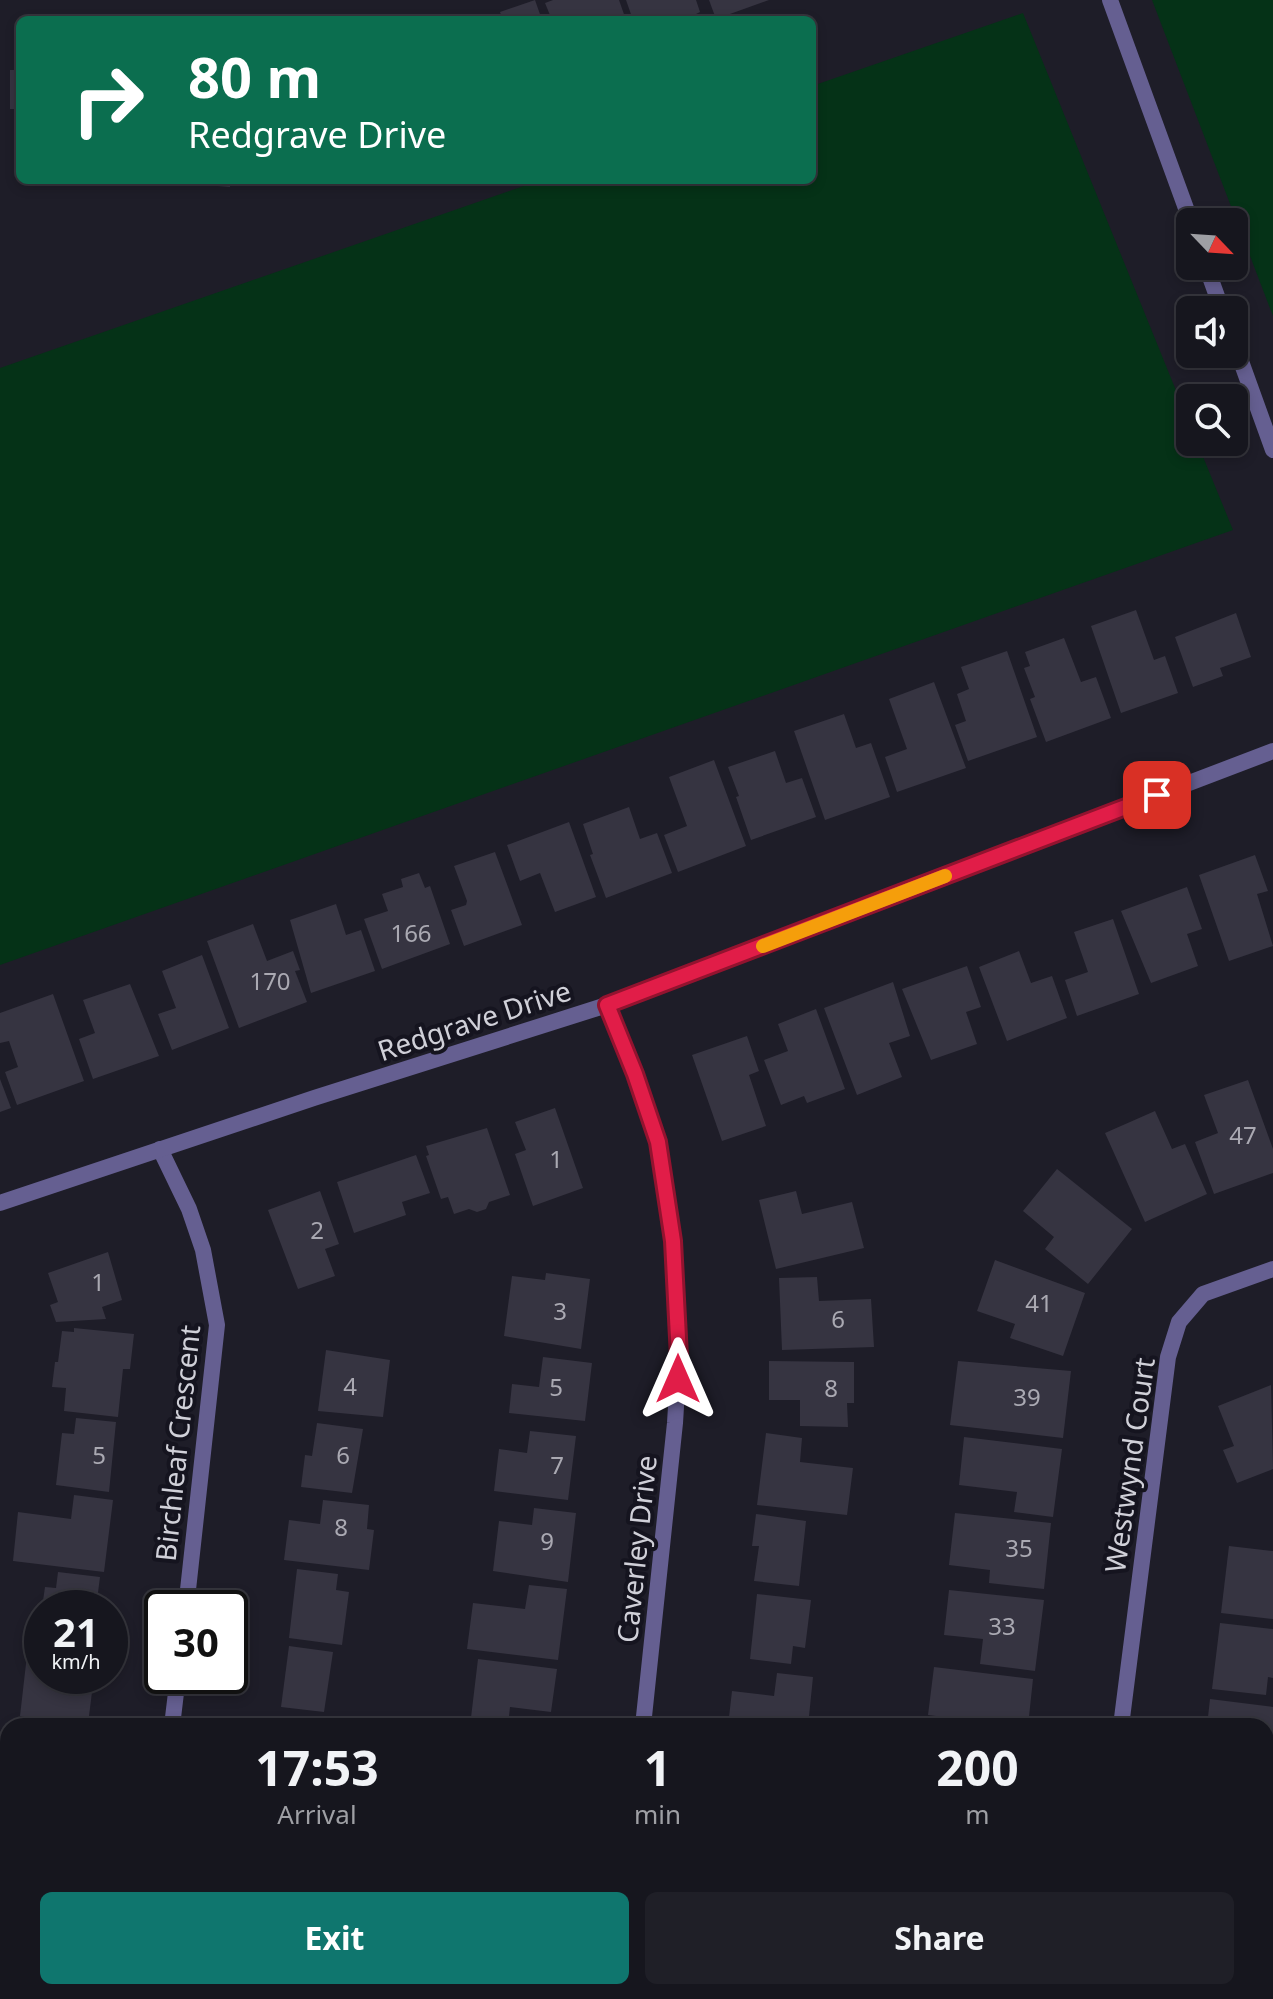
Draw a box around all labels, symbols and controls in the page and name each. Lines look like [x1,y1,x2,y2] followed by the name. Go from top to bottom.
[188,38,321,114] text: 80 m
[56,48,160,152] icon: right
[188,110,446,159] text: Redgrave Drive
[1176,208,1248,280] north arrow
[1176,208,1248,456] map controls
[1176,296,1248,368] button: sound
[1176,384,1248,456] button: search
[1123,761,1191,829] pin
[1135,773,1179,817] icon: arrive
[390,916,432,949] house number: 166
[249,964,291,997] house number: 170
[373,971,575,1069] street label: Redgrave Drive
[1229,1118,1257,1151] house number: 47
[549,1142,563,1175] house number: 1
[310,1213,324,1246] house number: 2
[91,1265,105,1298] house number: 1
[1025,1286,1053,1319] house number: 41
[553,1294,567,1327] house number: 3
[831,1302,845,1335] house number: 6
[146,1323,208,1563] street label: Birchleaf Crescent
[636,1337,720,1421] position arrow
[1095,1355,1163,1575] street label: Westwynd Court
[343,1369,357,1402] house number: 4
[549,1370,563,1403] house number: 5
[824,1371,838,1404] house number: 8
[1013,1380,1041,1413] house number: 39
[92,1438,106,1471] house number: 5
[336,1438,350,1471] house number: 6
[550,1448,564,1481] house number: 7
[607,1453,665,1645] street label: Caverley Drive
[334,1510,348,1543] house number: 8
[540,1524,554,1557] house number: 9
[1005,1531,1033,1564] house number: 35
[144,1590,248,1694] speed limit sign: 30
[53,1604,99,1659] text: 21
[988,1609,1016,1642] house number: 33
[51,1648,101,1675] text: km/h
[255,1735,379,1800] text: 17:53
[644,1735,671,1800] text: 1
[936,1735,1019,1800] text: 200
[277,1796,357,1832] text: Arrival
[634,1796,681,1832] text: min
[965,1796,990,1832] text: m
[40,1892,629,1984] button: Exit
[645,1892,1234,1984] button: Share

